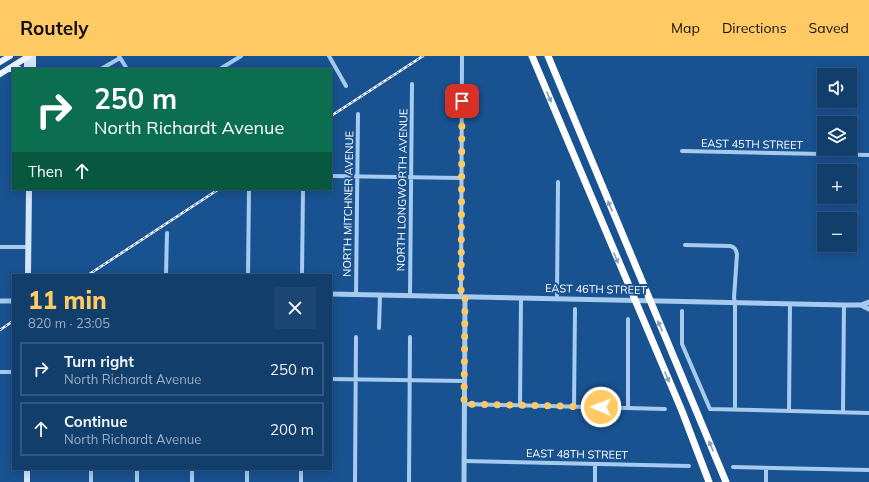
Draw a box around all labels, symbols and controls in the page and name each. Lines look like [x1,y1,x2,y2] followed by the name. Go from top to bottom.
[20,16,88,40] text: Routely
[671,19,700,37] text: Map
[722,19,787,37] text: Directions
[809,19,849,37] text: Saved
[817,68,857,252] map controls
[817,68,857,108] button: sound
[94,81,177,116] text: 250 m
[28,84,80,136] icon: right
[445,84,479,118] pin
[451,90,473,112] icon: arrive
[546,91,552,102] one-way arrow
[394,109,410,271] street label: NORTH LONGWORTH AVENUE
[94,116,284,139] text: North Richardt Avenue
[817,116,857,156] button: layers
[340,131,356,277] street label: NORTH MITCHNER AVENUE
[701,136,803,152] street label: EAST 45TH STREET
[71,160,93,182] icon: ahead
[28,162,63,181] text: Then
[817,164,857,204] button: +
[607,201,613,212] one-way arrow
[817,212,857,252] button: −
[614,252,620,264] one-way arrow
[545,281,647,297] street label: EAST 46TH STREET
[28,285,107,315] text: 11 min
[274,287,316,329] button: close
[28,315,110,331] text: 820 m · 23:05
[657,320,663,332] one-way arrow
[64,352,134,371] text: Turn right
[30,358,52,380] icon: right
[270,360,314,379] text: 250 m
[64,371,201,387] text: North Richardt Avenue
[665,372,671,384] one-way arrow
[580,386,622,428] position arrow
[64,412,127,431] text: Continue
[30,418,52,440] icon: ahead
[270,420,314,439] text: 200 m
[64,431,201,447] text: North Richardt Avenue
[707,440,713,452] one-way arrow
[526,446,628,462] street label: EAST 48TH STREET

